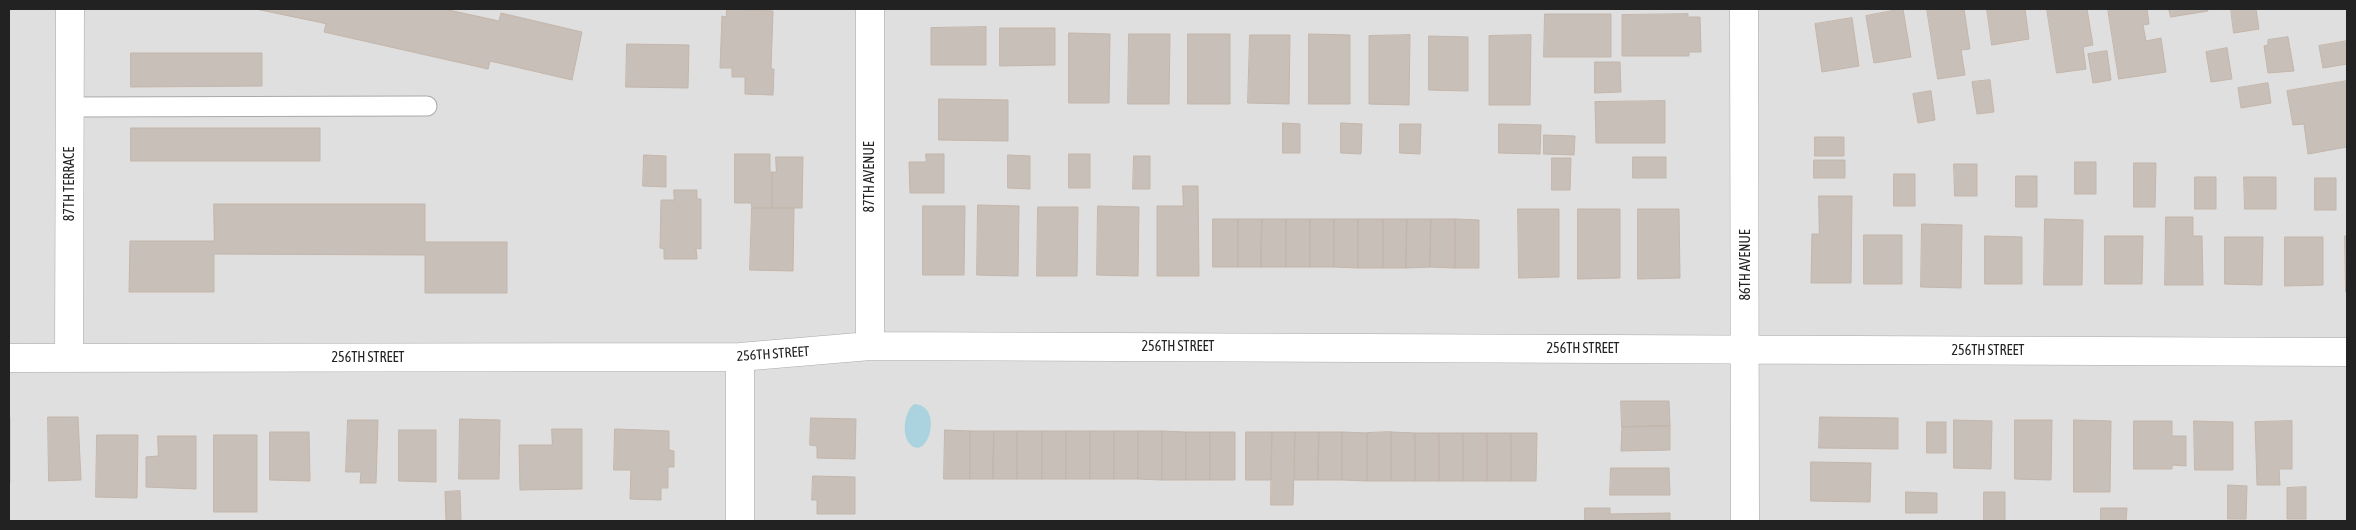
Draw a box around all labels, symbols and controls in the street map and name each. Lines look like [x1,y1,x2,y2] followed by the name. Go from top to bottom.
[862,141,878,213] street label: 87TH AVENUE
[62,147,78,221] street label: 87TH TERRACE
[1738,229,1754,301] street label: 86TH AVENUE
[1141,339,1215,355] street label: 256TH STREET
[1546,341,1620,357] street label: 256TH STREET
[736,343,810,365] street label: 256TH STREET
[1951,343,2025,359] street label: 256TH STREET
[331,350,405,366] street label: 256TH STREET

